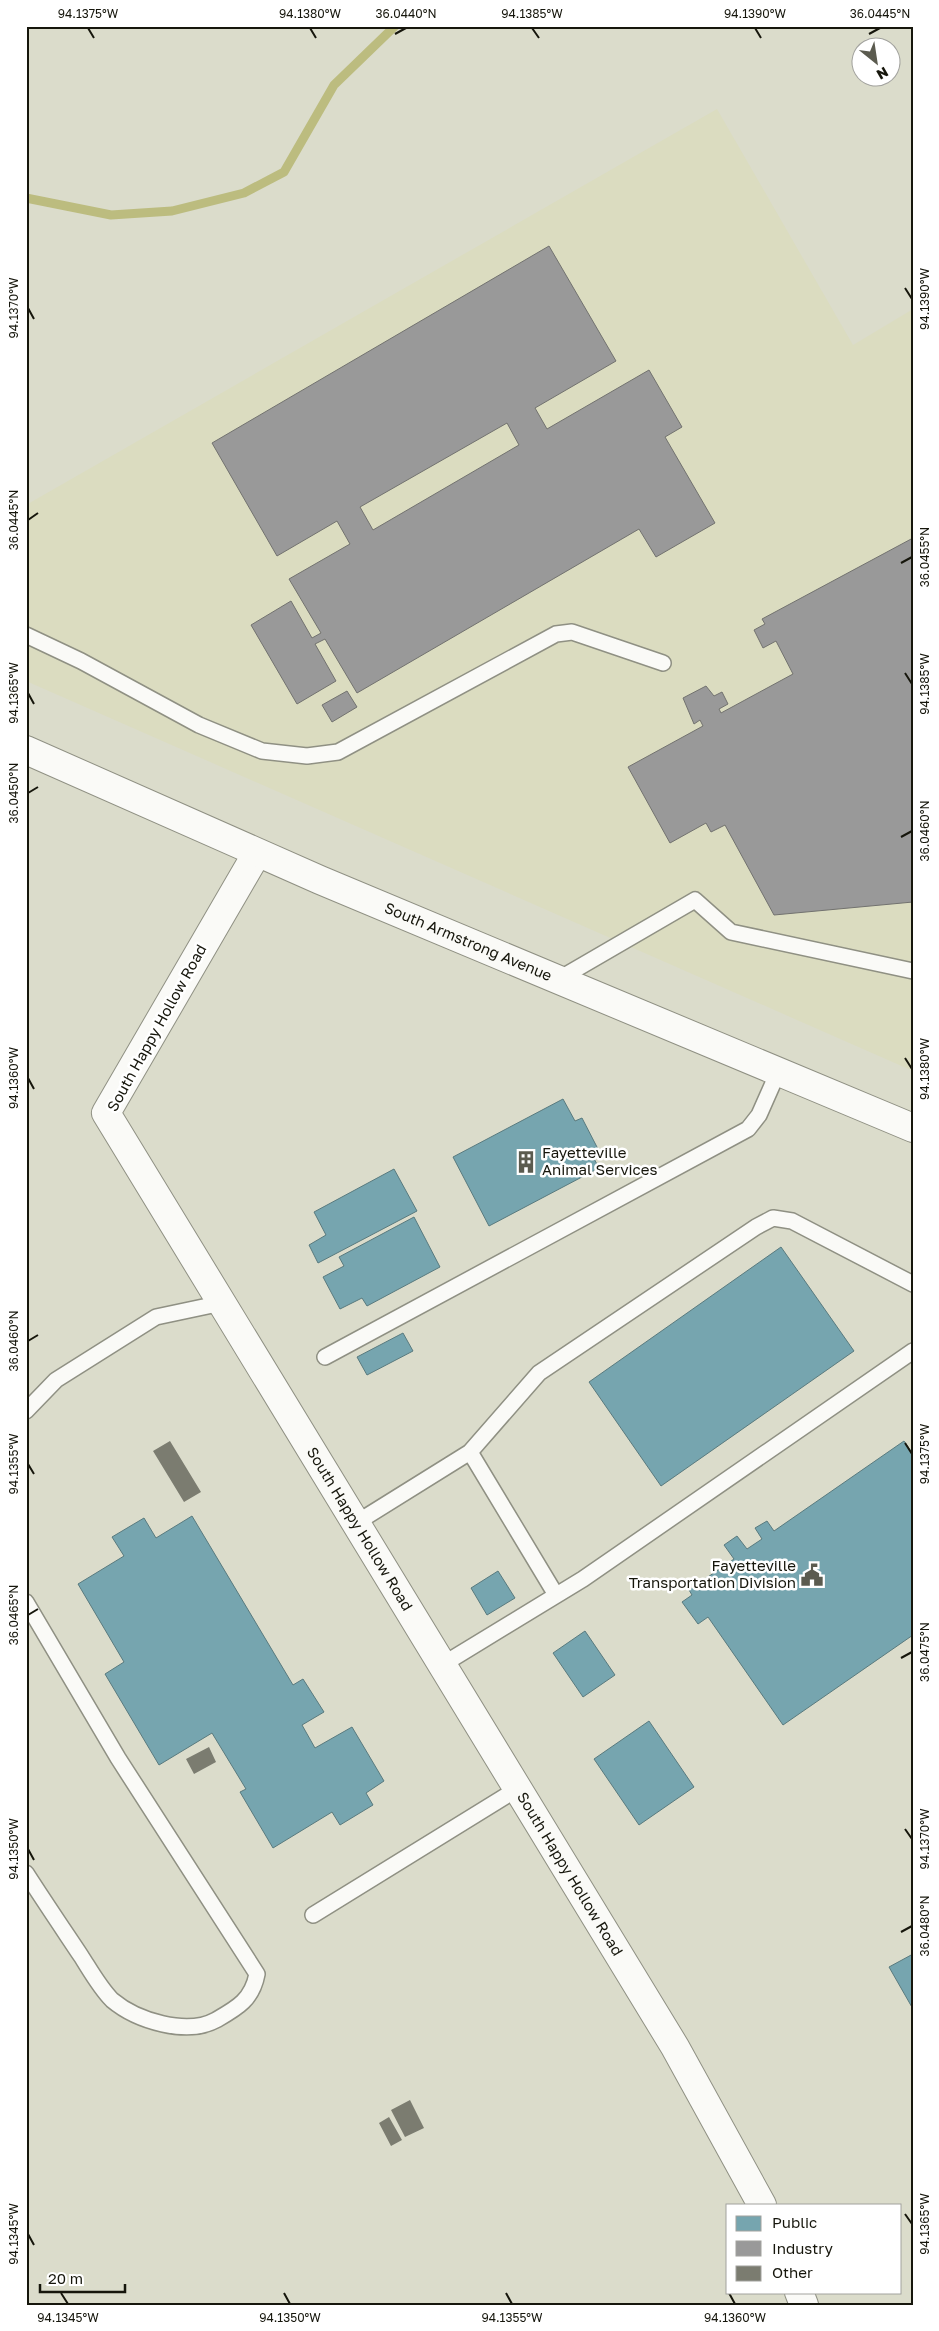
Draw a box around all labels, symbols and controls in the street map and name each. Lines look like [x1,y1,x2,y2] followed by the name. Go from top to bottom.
[58,6,119,21] text: 94.1375°W
[279,6,341,21] text: 94.1380°W
[375,6,437,21] text: 36.0440°N
[501,6,563,21] text: 94.1385°W
[724,6,786,21] text: 94.1390°W
[850,6,910,21] text: 36.0445°N
[852,38,902,88] north arrow
[874,64,892,84] text: N
[917,268,932,330] text: 94.1390°W
[6,277,21,339] text: 94.1370°W
[6,490,21,550] text: 36.0445°N
[917,527,932,587] text: 36.0455°N
[917,653,932,715] text: 94.1385°W
[6,662,21,724] text: 94.1365°W
[6,763,21,823] text: 36.0450°N
[917,800,932,862] text: 36.0460°N
[382,898,555,984] street label: South Armstrong Avenue
[103,941,210,1114] street label: South Happy Hollow Road
[917,1038,932,1100] text: 94.1380°W
[6,1047,21,1109] text: 94.1360°W
[542,1143,657,1178] place label: Fayetteville Animal Services
[513,1149,539,1175] building icon: Fayetteville Animal Services
[6,1310,21,1372] text: 36.0460°N
[917,1423,932,1484] text: 94.1375°W
[6,1433,21,1495] text: 94.1355°W
[304,1444,417,1614] street label: South Happy Hollow Road
[629,1556,796,1591] place label: Fayetteville Transportation Division
[799,1562,825,1588] public building icon: Fayetteville Transportation Division
[6,1585,21,1645] text: 36.0465°N
[917,1622,932,1682] text: 36.0475°N
[514,1789,627,1959] street label: South Happy Hollow Road
[917,1808,932,1870] text: 94.1370°W
[6,1818,21,1880] text: 94.1350°W
[917,1895,932,1957] text: 36.0480°N
[917,2193,932,2255] text: 94.1365°W
[6,2203,21,2265] text: 94.1345°W
[726,2204,902,2294] legend
[772,2213,817,2231] text: Public
[772,2239,833,2257] text: Industry
[40,2261,125,2293] scale bar
[772,2263,813,2281] text: Other
[48,2269,83,2287] text: 20 m
[37,2310,99,2325] text: 94.1345°W
[259,2310,321,2325] text: 94.1350°W
[481,2310,543,2325] text: 94.1355°W
[704,2310,766,2325] text: 94.1360°W

